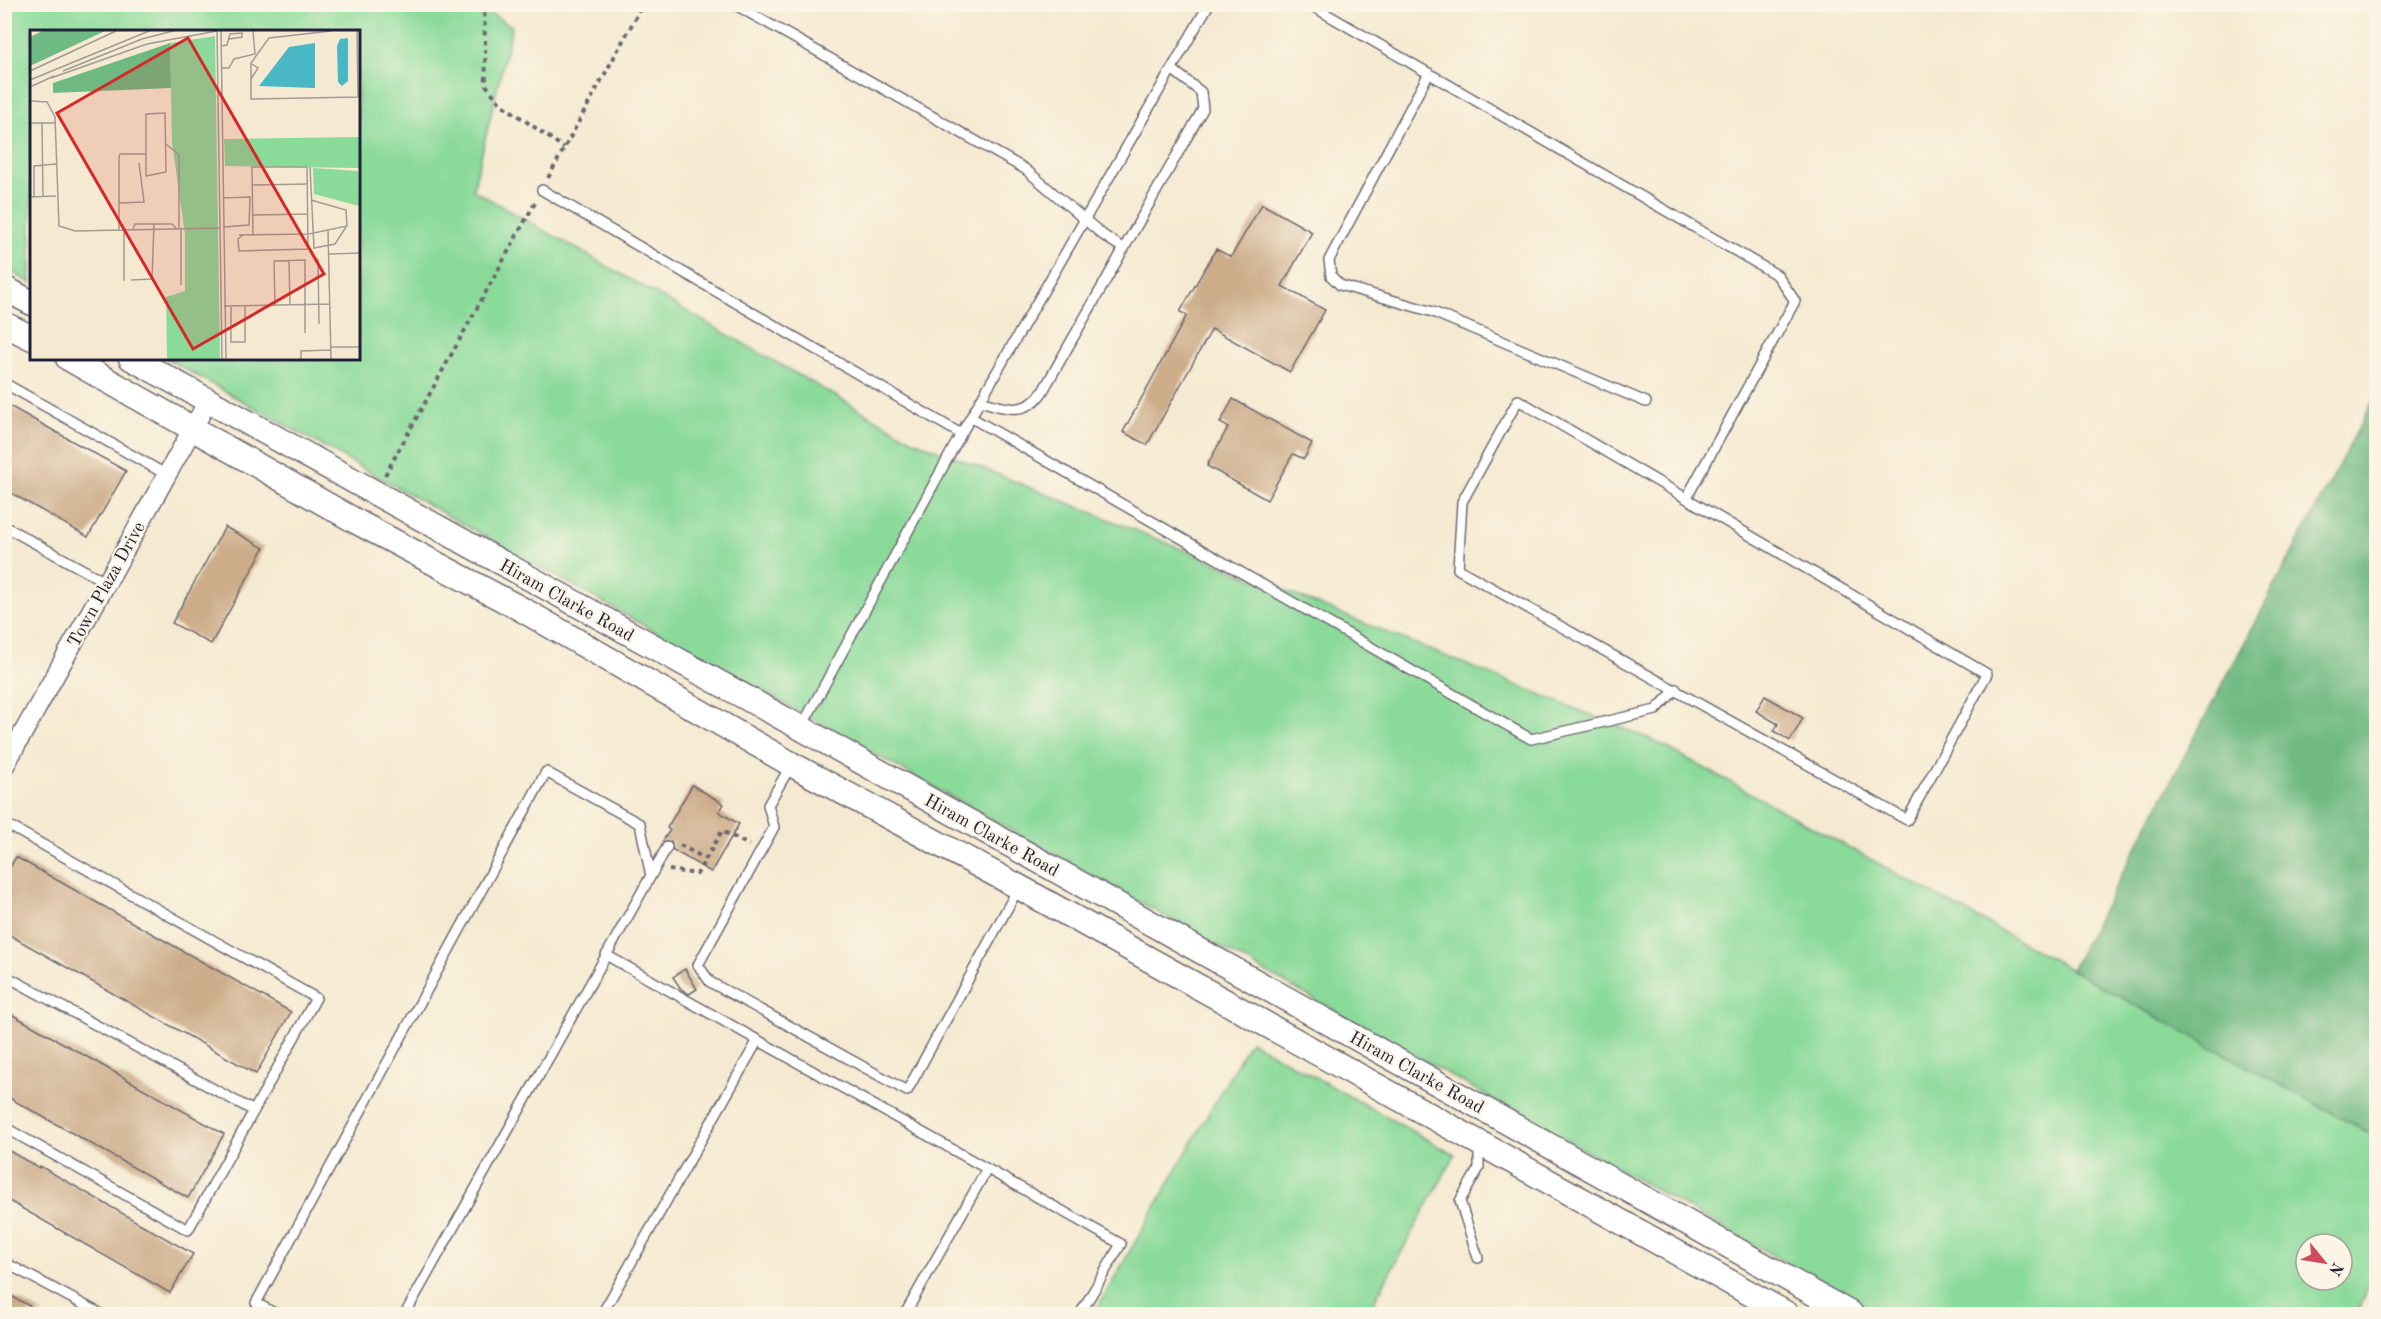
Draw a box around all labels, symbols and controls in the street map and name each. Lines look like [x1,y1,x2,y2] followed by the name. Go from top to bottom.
[30,30,360,360] inset map
[65,519,149,650] street label: Town Plaza Drive
[496,556,637,645] street label: Hiram Clarke Road
[921,791,1062,880] street label: Hiram Clarke Road
[1346,1028,1487,1117] street label: Hiram Clarke Road
[2294,1232,2354,1292] north arrow
[2325,1259,2345,1278] text: N

